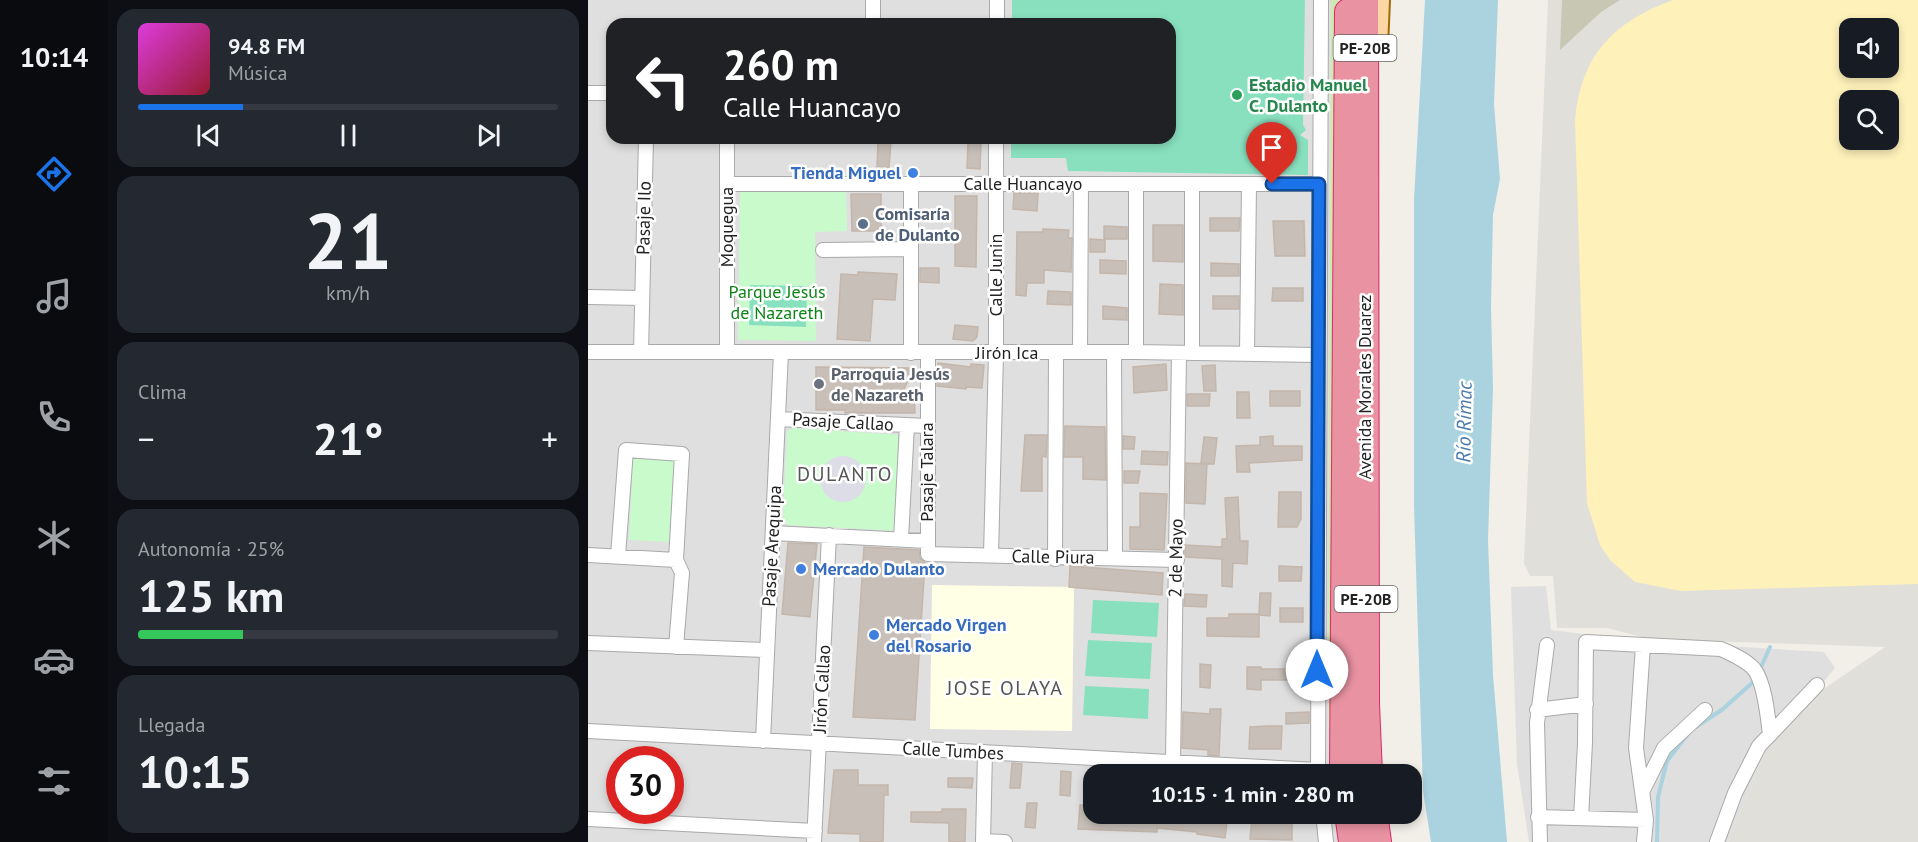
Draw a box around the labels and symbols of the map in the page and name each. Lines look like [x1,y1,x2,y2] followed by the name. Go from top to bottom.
[1334,35,1396,61] road number: PE-20B
[1249,73,1368,117] place label: Estadio Manuel C. Dulanto
[1230,88,1244,102] marker: Estadio Manuel C. Dulanto
[1246,122,1297,184] pin
[791,161,902,184] place label: Tienda Miguel
[906,166,920,180] marker: Tienda Miguel
[964,172,1082,195] street label: Calle Huancayo
[631,181,656,255] street label: Pasaje Ilo
[715,187,738,267] street label: Moquegua
[875,202,960,246] place label: Comisaría de Dulanto
[856,217,870,231] marker: Comisaría de Dulanto
[984,234,1007,316] street label: Calle Junin
[728,280,826,324] park label: Parque Jesús de Nazareth
[1353,295,1376,479] street label: Avenida Morales Duarez
[975,341,1038,364] street label: Jirón Ica
[831,362,950,406] place label: Parroquia Jesús de Nazareth
[812,377,826,391] marker: Parroquia Jesús de Nazareth
[1450,381,1478,463] water label: Río Rímac
[792,407,894,436] street label: Pasaje Callao
[915,422,938,522] street label: Pasaje Talara
[797,461,893,487] district label: DULANTO
[757,485,786,607] street label: Pasaje Arequipa
[1163,518,1188,598] street label: 2 de Mayo
[1011,544,1095,569] street label: Calle Piura
[813,557,945,580] place label: Mercado Dulanto
[794,562,808,576] marker: Mercado Dulanto
[1334,586,1398,612] road number: PE-20B
[886,613,1007,657] place label: Mercado Virgen del Rosario
[867,628,881,642] marker: Mercado Virgen del Rosario
[1285,638,1349,702] position arrow
[808,644,835,735] street label: Jirón Callao
[945,675,1064,701] district label: JOSE OLAYA
[902,736,1004,765] street label: Calle Tumbes
[606,746,684,824] speed limit sign: 30

